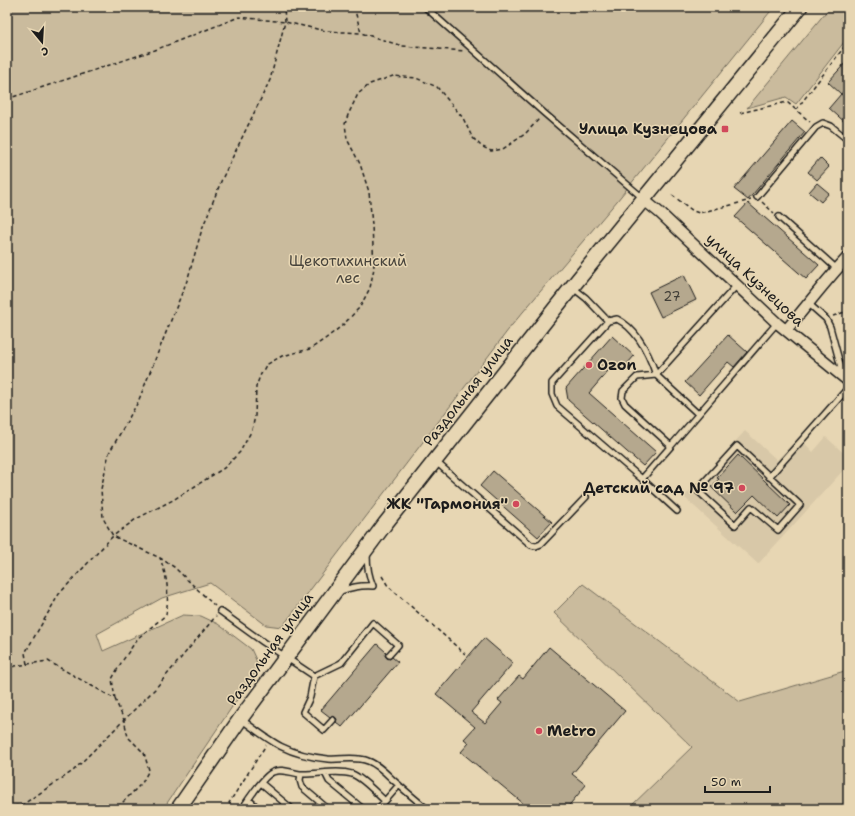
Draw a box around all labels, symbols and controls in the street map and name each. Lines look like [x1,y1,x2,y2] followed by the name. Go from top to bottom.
[22,22,62,62] north arrow
[39,43,50,59] text: С
[579,119,718,139] place label: Улица Кузнецова
[720,124,730,134] marker: Улица Кузнецова
[701,229,809,331] street label: улица Кузнецова
[289,251,407,288] park label: Щекотихинский лес
[663,288,681,305] house number: 27
[418,331,518,450] street label: Раздольная улица
[597,355,637,375] place label: Ozon
[584,360,594,370] marker: Ozon
[583,478,734,498] place label: Детский сад № 97
[737,483,747,493] marker: Детский сад № 97
[387,494,508,514] place label: ЖК "Гармония"
[511,499,521,509] marker: ЖК "Гармония"
[222,588,318,710] street label: Раздольная улица
[547,721,596,741] place label: Metro
[534,726,544,736] marker: Metro
[705,768,770,794] scale bar
[711,774,741,790] text: 50 m

